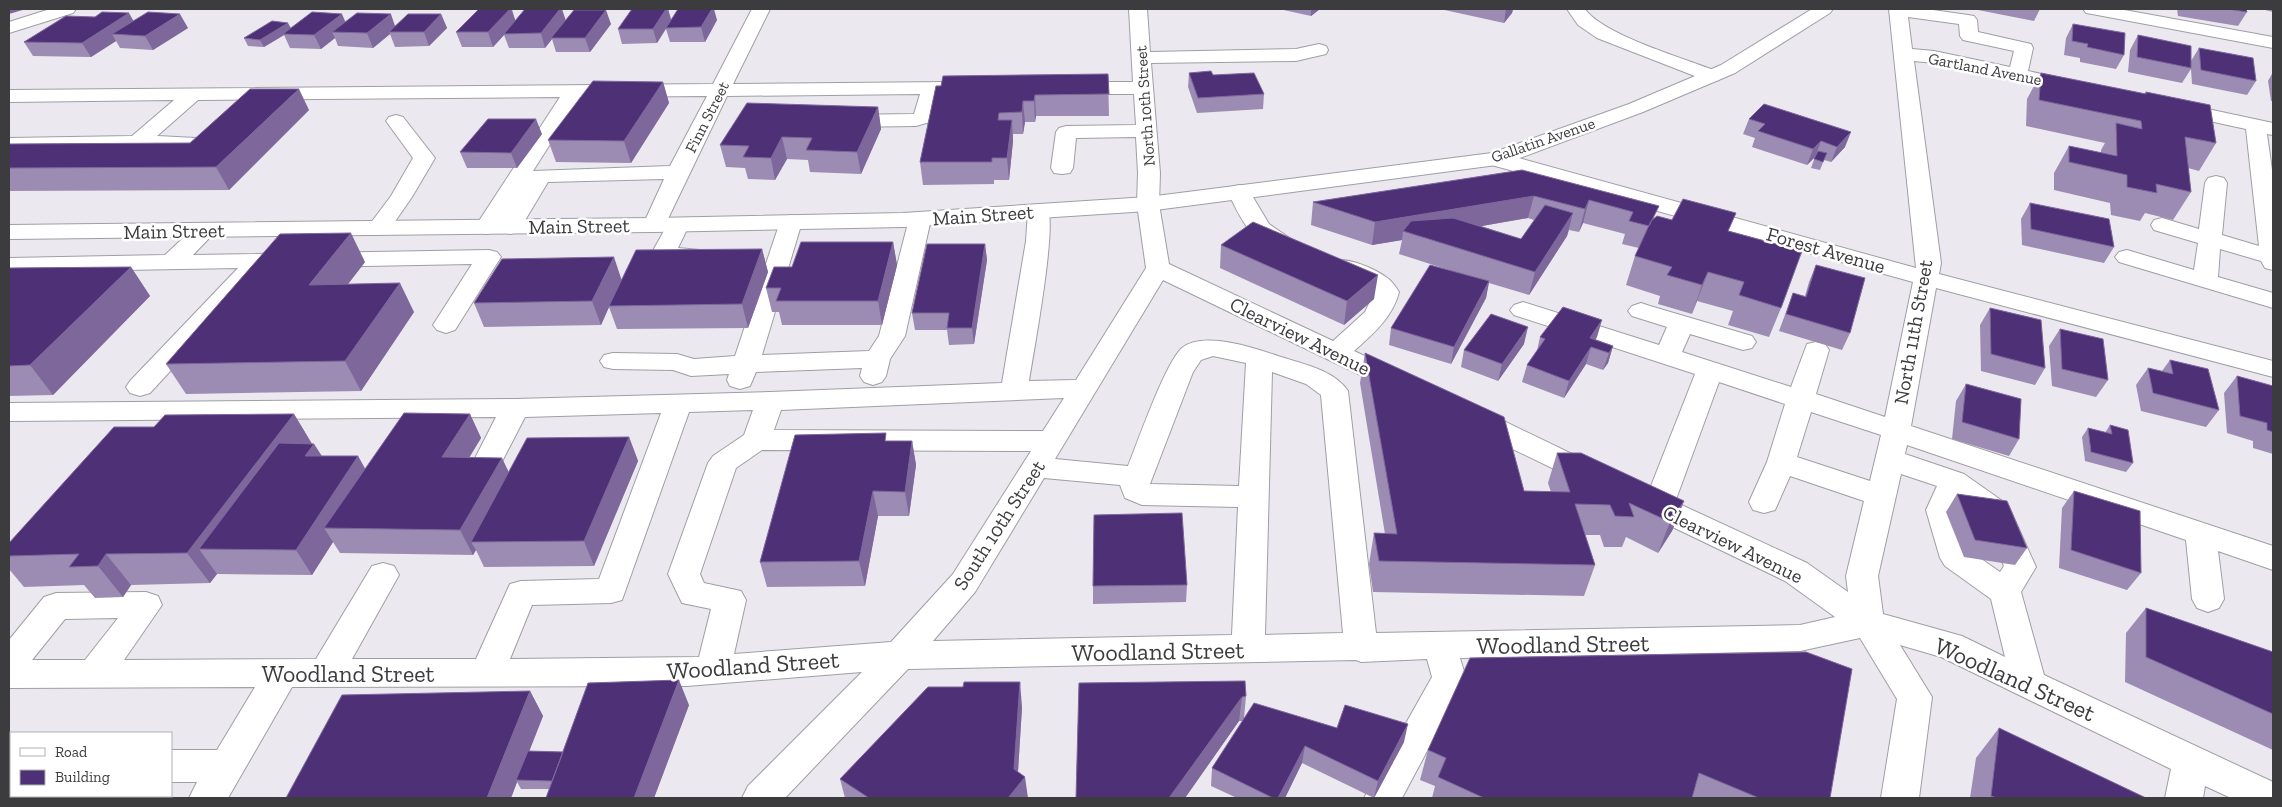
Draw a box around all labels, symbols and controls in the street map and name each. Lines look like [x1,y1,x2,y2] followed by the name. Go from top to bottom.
[1131,45,1159,167] street label: North 10th Street
[1927,49,2043,89] street label: Gartland Avenue
[681,78,733,156] street label: Finn Street
[1489,113,1597,167] street label: Gallatin Avenue
[932,199,1035,231] street label: Main Street
[528,213,630,239] street label: Main Street
[123,218,225,244] street label: Main Street
[1764,222,1888,278] street label: Forest Avenue
[1888,257,1938,406] street label: North 11th Street
[1226,292,1374,380] street label: Clearview Avenue
[948,455,1050,594] street label: South 10th Street
[1659,500,1807,588] street label: Clearview Avenue
[1476,628,1650,660] street label: Woodland Street
[1930,631,2100,727] street label: Woodland Street
[1071,635,1245,667] street label: Woodland Street
[666,645,840,685] street label: Woodland Street
[262,659,434,688] street label: Woodland Street
[10,732,172,797] legend
[55,743,88,761] text: Road
[55,768,110,786] text: Building

